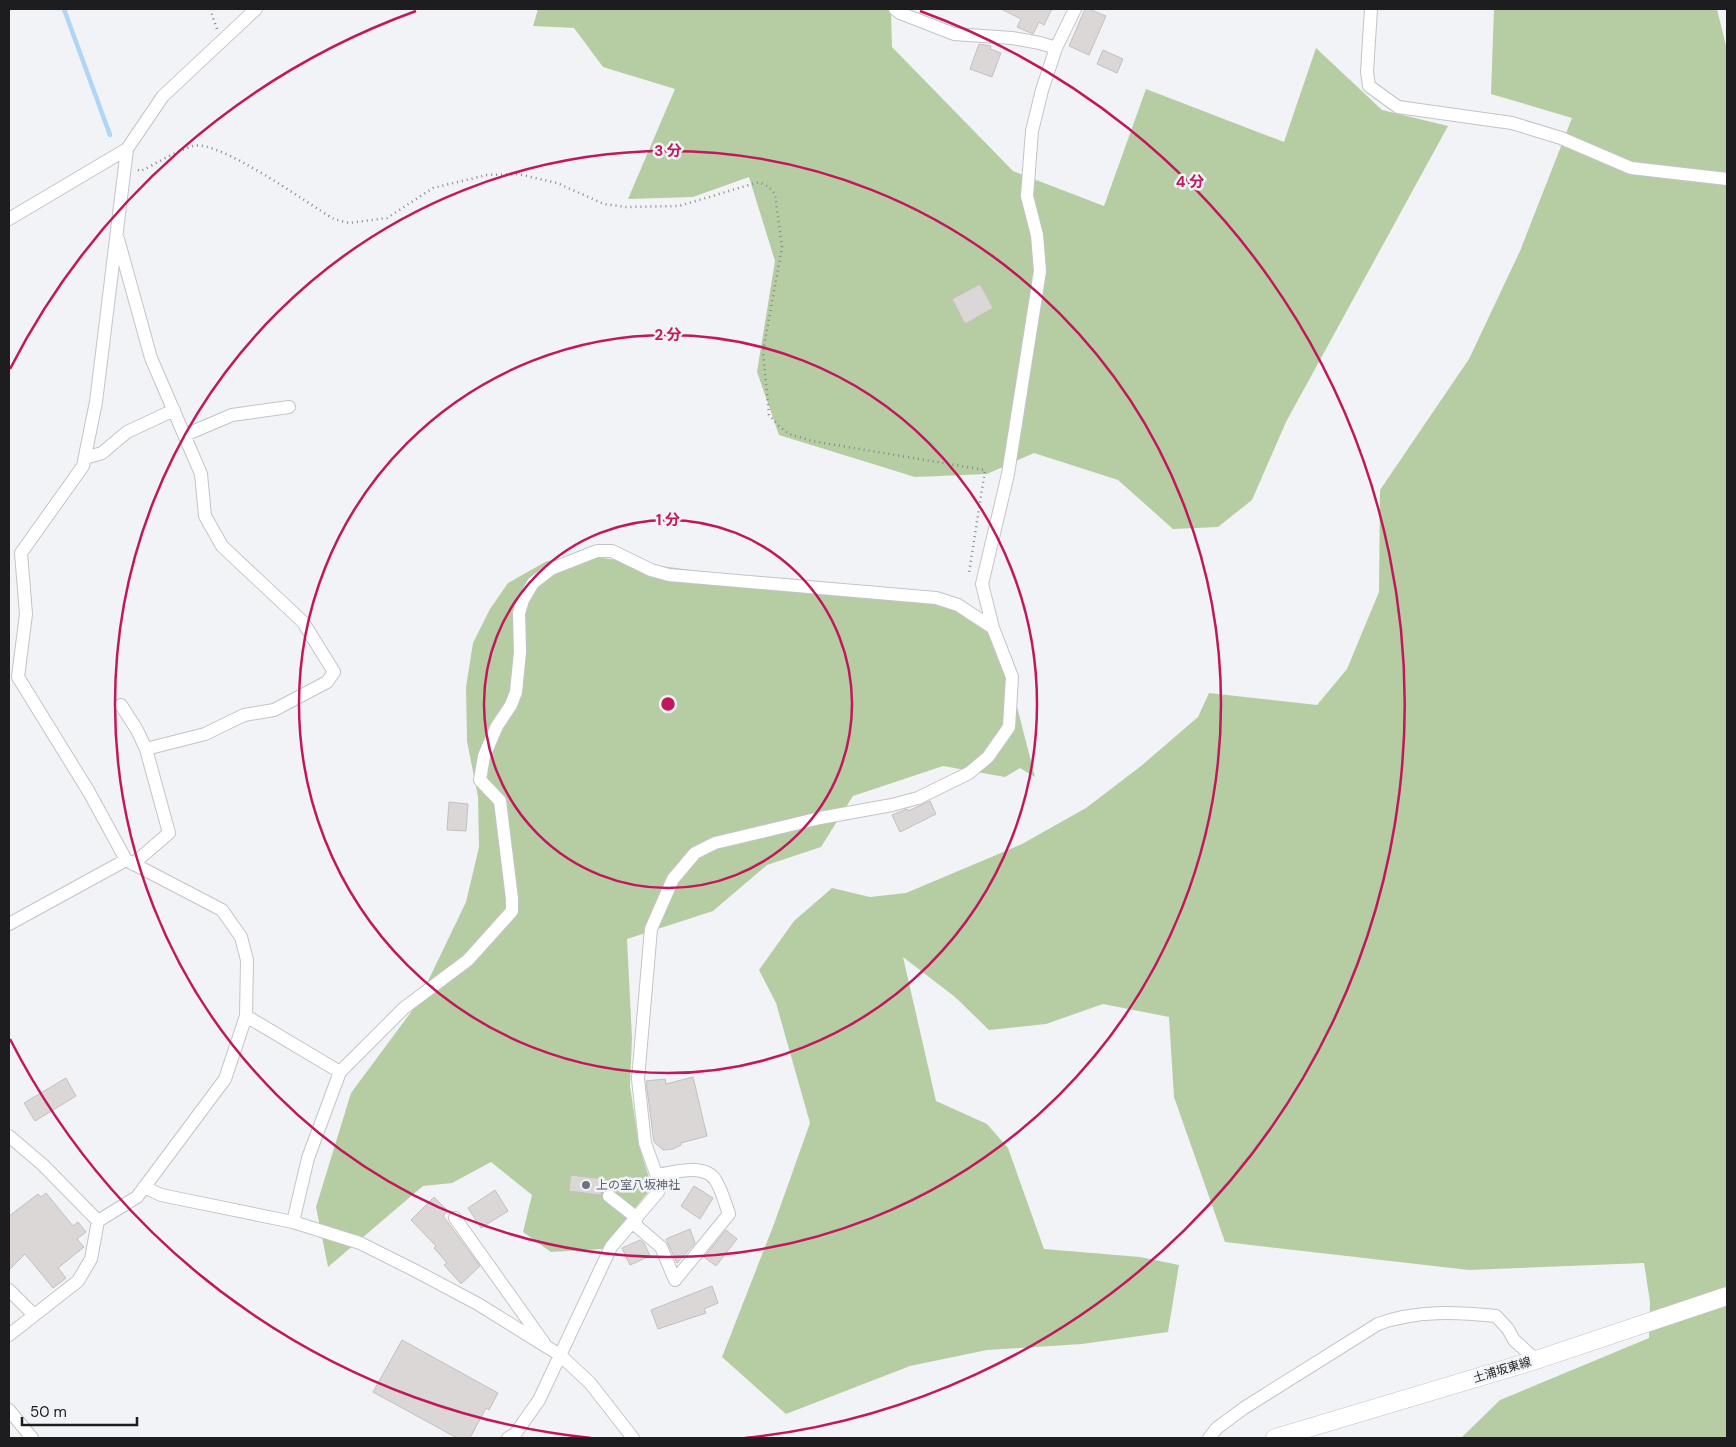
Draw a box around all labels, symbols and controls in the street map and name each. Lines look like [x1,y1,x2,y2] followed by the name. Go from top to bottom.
[654,141,682,161] text: 3 分
[1176,172,1204,192] text: 4 分
[654,325,682,345] text: 2 分
[656,510,680,530] text: 1 分
[659,695,677,713] centre of rings
[596,1177,680,1193] place label: 上の室八坂神社
[580,1179,592,1191] marker: 上の室八坂神社
[1471,1354,1533,1386] street label: 土浦坂東線
[22,1394,138,1426] scale bar
[30,1402,67,1422] text: 50 m

